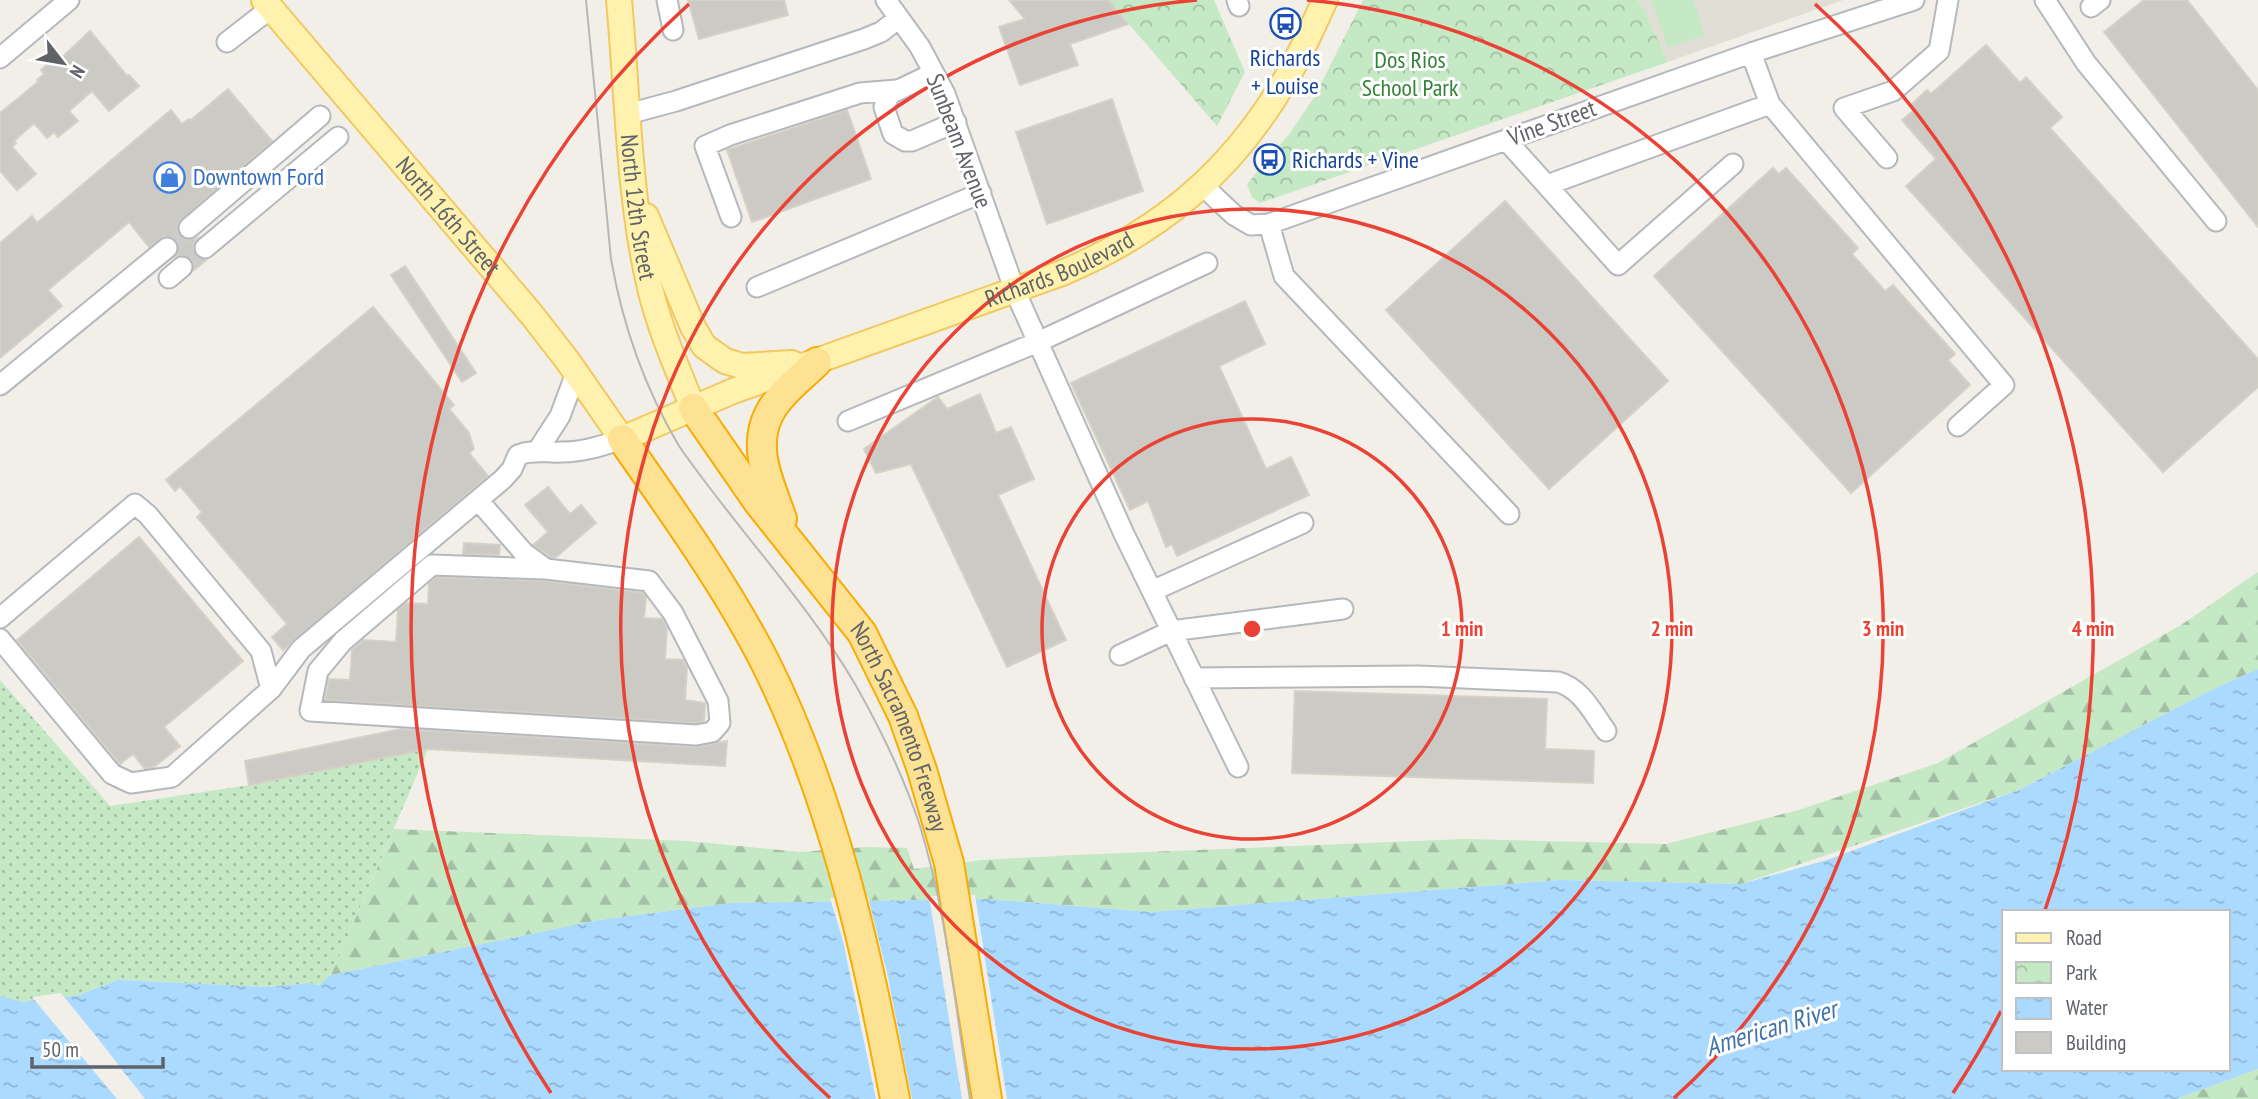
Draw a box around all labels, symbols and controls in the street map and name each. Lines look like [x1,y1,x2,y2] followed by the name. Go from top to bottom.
[1268,7,1302,41] bus stop icon: Richards + Louise
[28,28,98,98] north arrow
[1250,42,1320,101] place label: Richards + Louise
[1362,44,1459,103] park label: Dos Rios School Park
[65,61,91,82] text: N
[920,69,999,213] street label: Sunbeam Avenue
[1503,92,1601,153] street label: Vine Street
[614,133,664,283] street label: North 12th Street
[1252,143,1286,177] bus stop icon: Richards + Vine
[1292,144,1419,175] place label: Richards + Vine
[389,150,508,282] street label: North 16th Street
[153,160,187,194] shop icon: Downtown Ford
[193,161,324,192] place label: Downtown Ford
[981,224,1139,314] street label: Richards Boulevard
[844,615,955,835] street label: North Sacramento Freeway
[1441,615,1483,642] text: 1 min
[1651,615,1693,642] text: 2 min
[1862,615,1904,642] text: 3 min
[2072,615,2114,642] text: 4 min
[1240,617,1264,641] centre of rings
[2002,910,2230,1071] legend
[2066,924,2102,951] text: Road
[2066,959,2097,986] text: Park
[1701,991,1844,1063] water label: American River
[2066,994,2108,1021] text: Water
[32,1026,163,1070] scale bar
[2066,1029,2126,1056] text: Building
[42,1036,79,1063] text: 50 m

